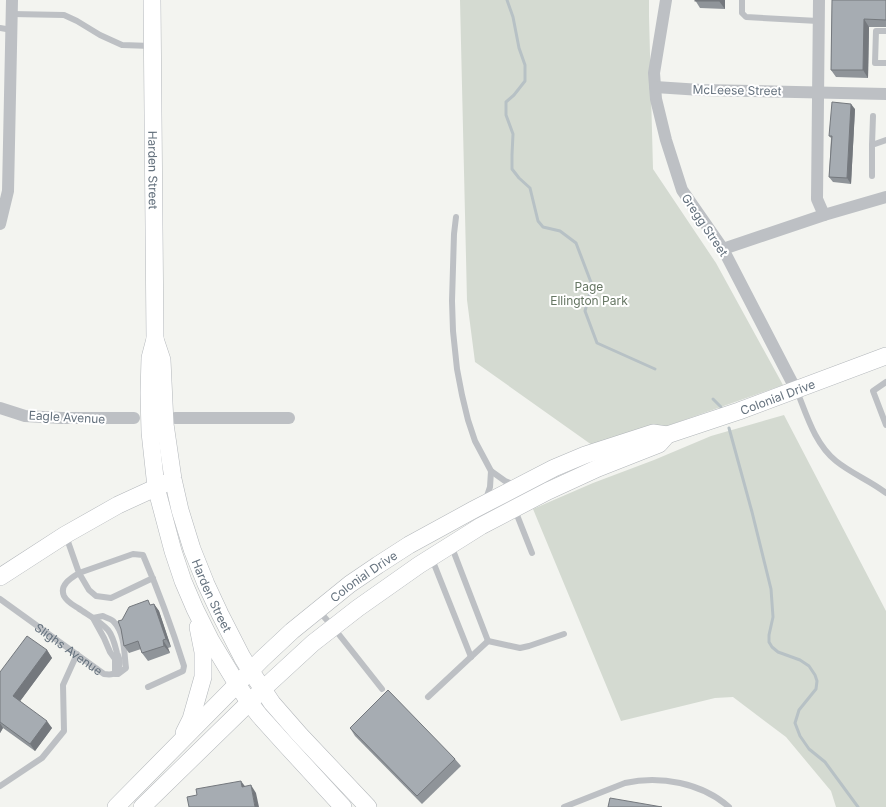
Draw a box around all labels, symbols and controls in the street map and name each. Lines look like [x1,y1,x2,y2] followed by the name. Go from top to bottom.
[692,82,782,98] street label: McLeese Street
[146,131,161,209] street label: Harden Street
[679,191,731,259] street label: Gregg Street
[550,279,628,308] park label: Page Ellington Park
[738,376,817,417] street label: Colonial Drive
[28,408,106,426] street label: Eagle Avenue
[327,547,400,605] street label: Colonial Drive
[189,557,235,635] street label: Harden Street
[32,619,106,678] street label: Slighs Avenue

